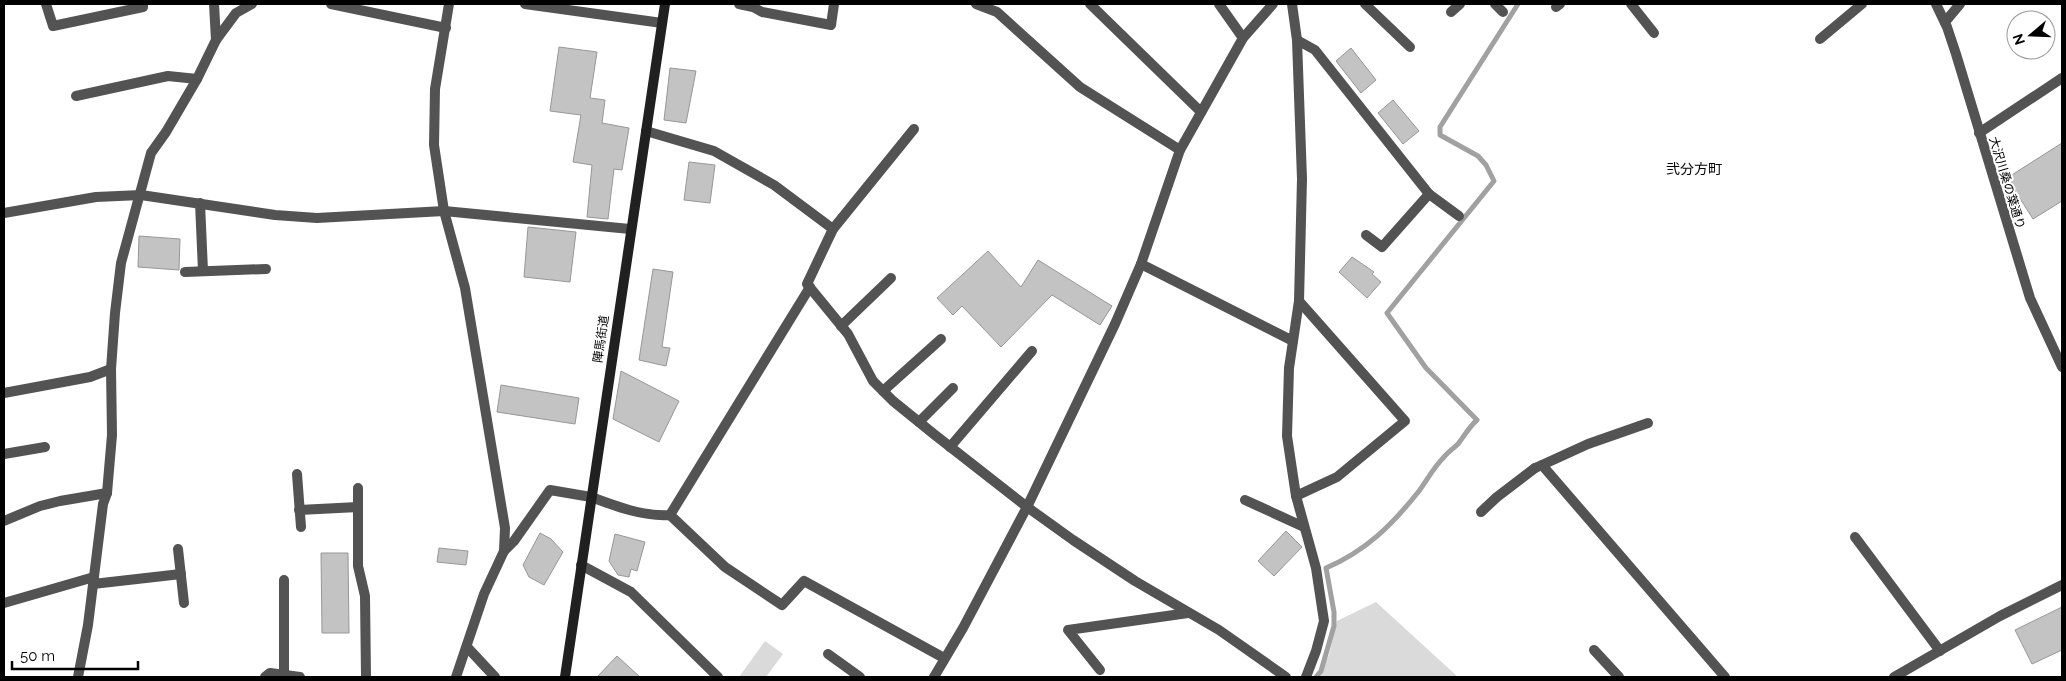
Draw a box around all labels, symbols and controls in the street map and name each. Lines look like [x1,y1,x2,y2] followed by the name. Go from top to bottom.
[2006,10,2056,60] north arrow
[2009,32,2028,47] text: N
[1986,135,2028,231] street label: 大沢川桑の葉通り
[1666,161,1722,177] district label: 弐分方町
[591,314,611,364] street label: 陣馬街道
[12,638,139,670] scale bar
[20,647,55,665] text: 50 m

